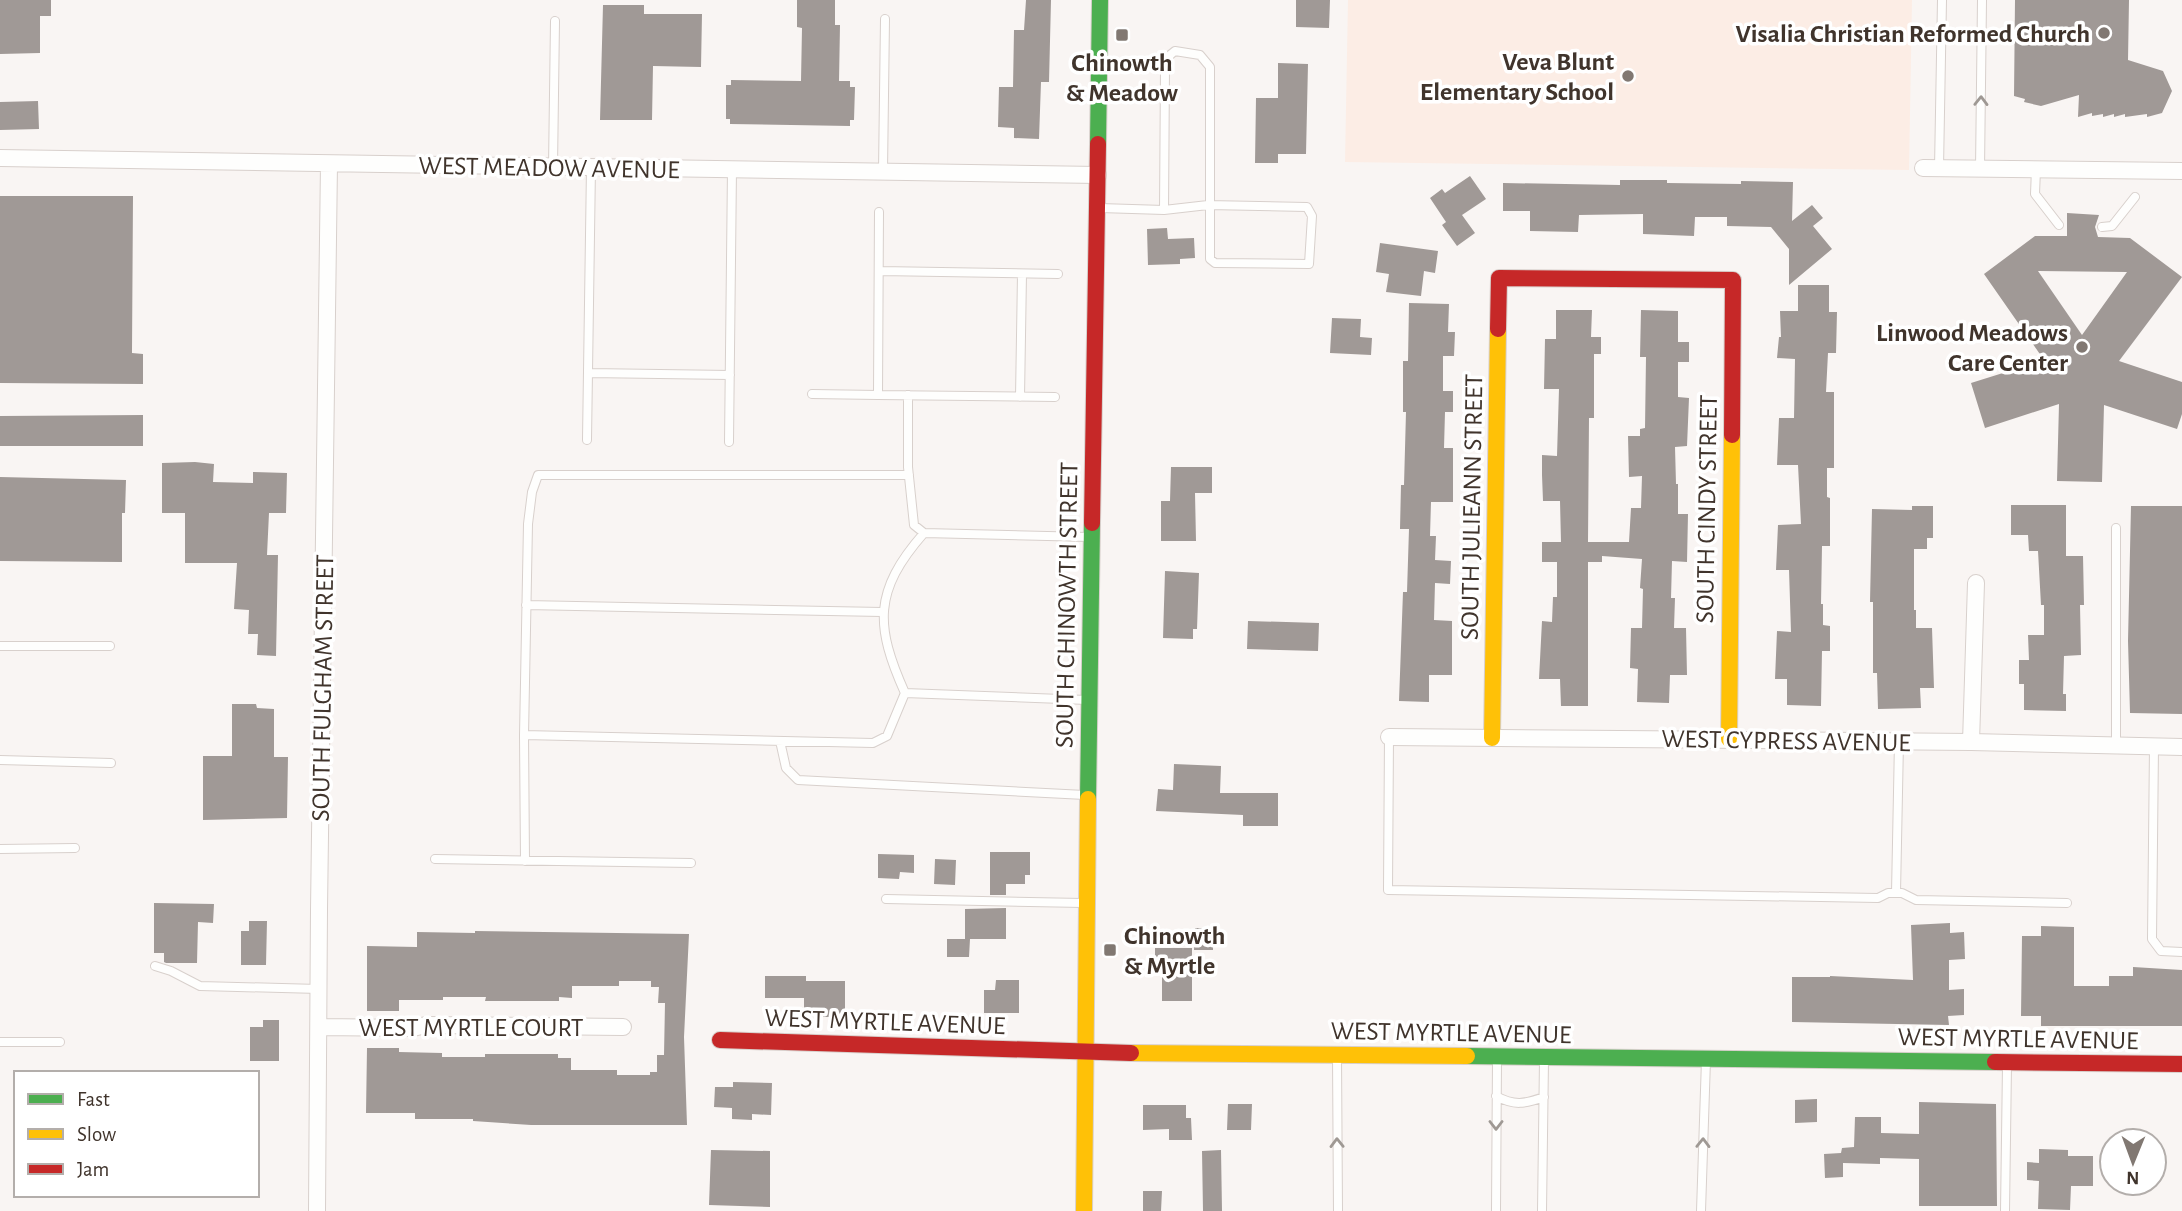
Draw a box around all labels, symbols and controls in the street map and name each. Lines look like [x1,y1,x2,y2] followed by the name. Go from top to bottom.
[1735,21,2090,47] place label: Visalia Christian Reformed Church
[2096,25,2112,41] marker: Visalia Christian Reformed Church
[1114,27,1130,43] marker: Chinowth & Meadow
[1420,49,1614,105] place label: Veva Blunt Elementary School
[1066,50,1179,106] place label: Chinowth & Meadow
[1620,68,1636,84] marker: Veva Blunt Elementary School
[1973,95,1989,105] one-way arrow
[418,153,680,183] street label: WEST MEADOW AVENUE
[1876,320,2068,376] place label: Linwood Meadows Care Center
[2074,339,2090,355] marker: Linwood Meadows Care Center
[1457,373,1487,640] street label: SOUTH JULIEANN STREET
[1692,394,1722,624] street label: SOUTH CINDY STREET
[1052,461,1083,748] street label: SOUTH CHINOWTH STREET
[308,554,338,822] street label: SOUTH FULGHAM STREET
[1661,726,1911,756] street label: WEST CYPRESS AVENUE
[1124,923,1225,979] place label: Chinowth & Myrtle
[1102,942,1118,958] marker: Chinowth & Myrtle
[764,1005,1006,1039] street label: WEST MYRTLE AVENUE
[358,1015,584,1041] street label: WEST MYRTLE COURT
[1330,1018,1572,1048] street label: WEST MYRTLE AVENUE
[1897,1024,2139,1054] street label: WEST MYRTLE AVENUE
[14,1071,259,1197] legend
[77,1089,110,1110] text: Fast
[1488,1120,1504,1131] one-way arrow
[77,1124,116,1145] text: Slow
[2098,1127,2168,1197] north arrow
[1329,1137,1344,1148] one-way arrow
[1695,1137,1711,1148] one-way arrow
[77,1159,109,1180] text: Jam
[2126,1168,2140,1187] text: N

